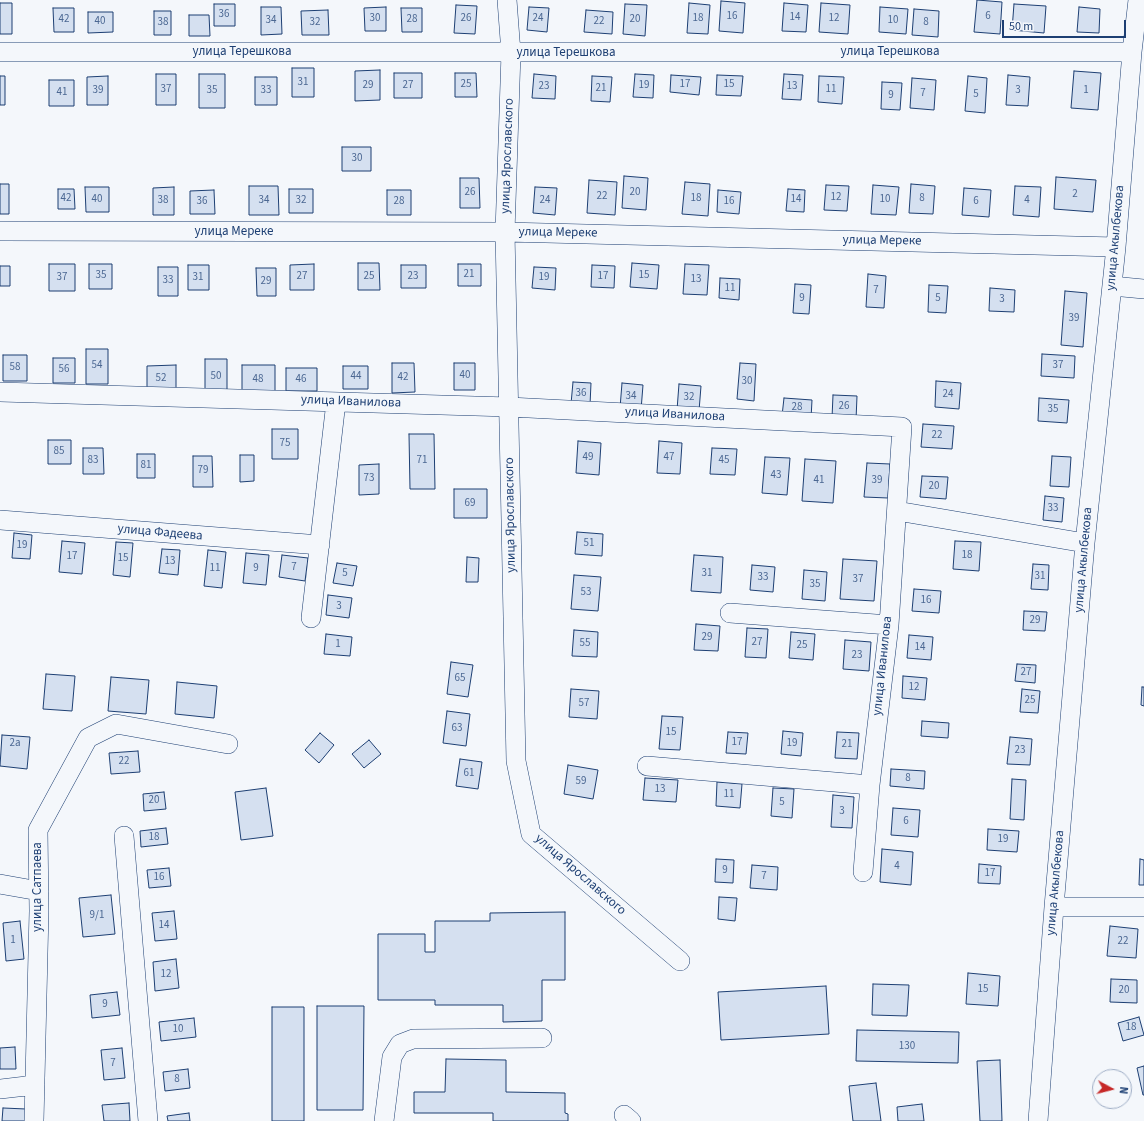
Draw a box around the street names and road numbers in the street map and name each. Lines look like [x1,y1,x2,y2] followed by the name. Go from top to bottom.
[192,44,292,60] street label: улица Терешкова
[840,44,940,60] street label: улица Терешкова
[516,45,616,61] street label: улица Терешкова
[498,98,518,214] street label: улица Ярославского
[1104,185,1128,291] street label: улица Акылбекова
[195,224,273,240] street label: улица Мереке
[518,225,598,241] street label: улица Мереке
[842,233,922,249] street label: улица Мереке
[301,392,401,412] street label: улица Иванилова
[625,405,725,425] street label: улица Иванилова
[502,457,520,573] street label: улица Ярославского
[1072,507,1096,613] street label: улица Акылбекова
[117,522,203,544] street label: улица Фадеева
[870,615,896,717] street label: улица Иванилова
[1044,830,1068,936] street label: улица Акылбекова
[531,831,629,919] street label: улица Ярославского
[30,842,46,932] street label: улица Сатпаева

